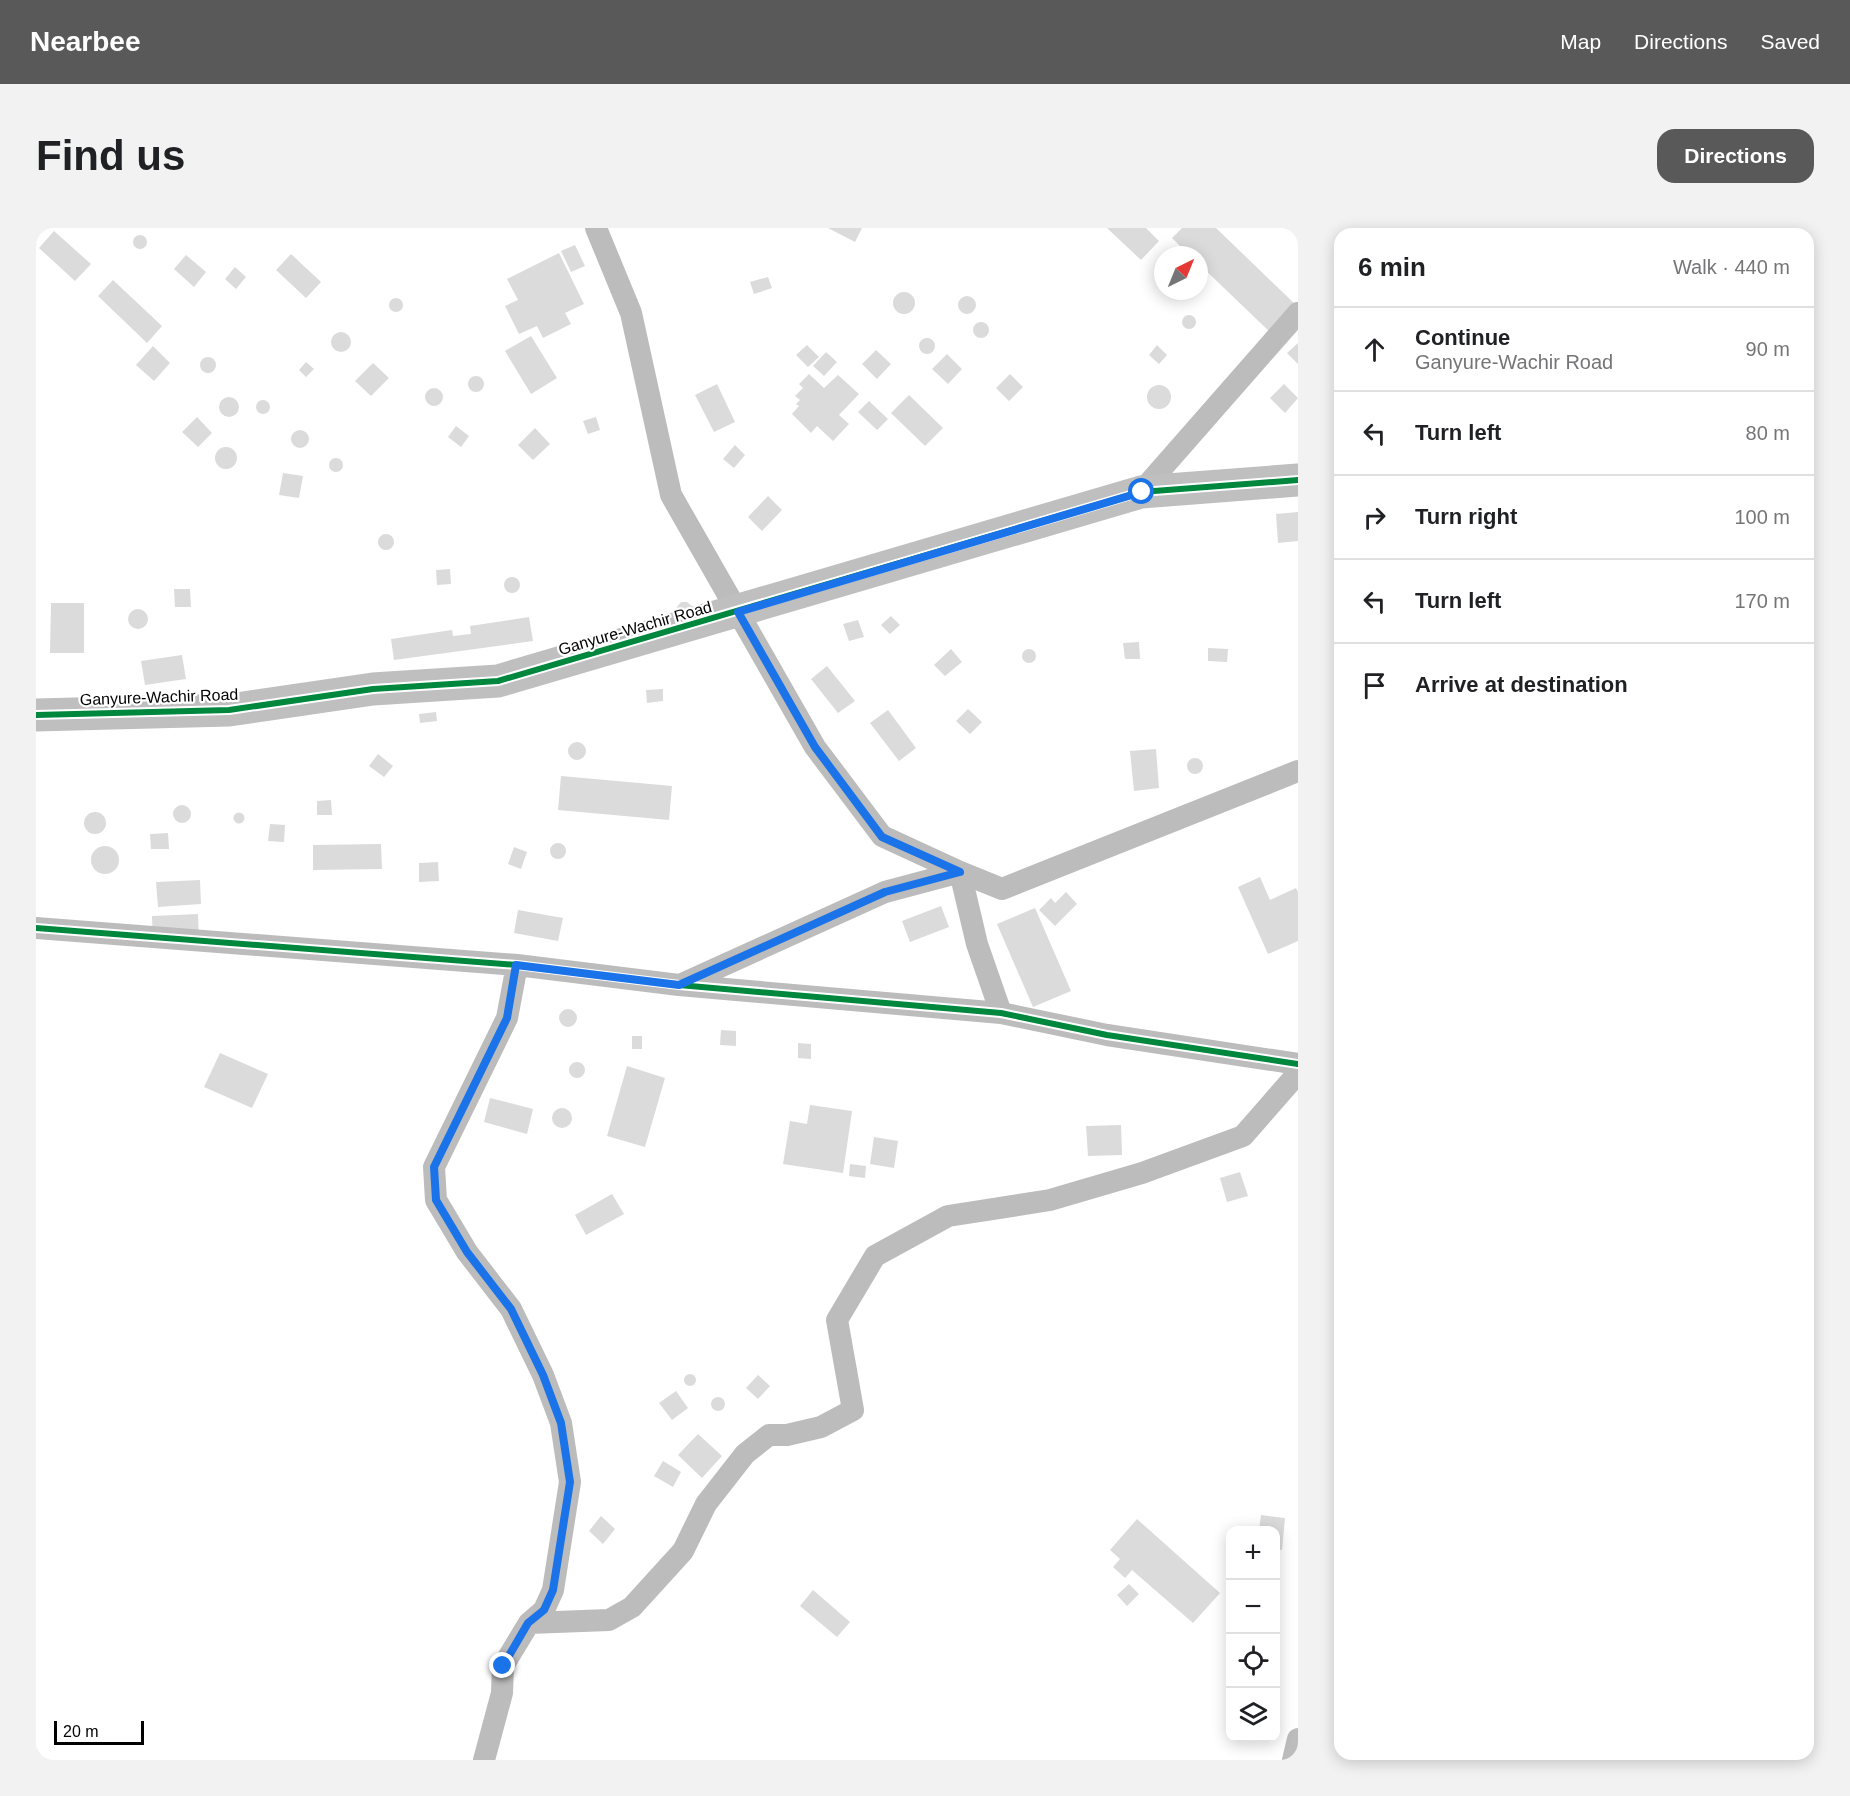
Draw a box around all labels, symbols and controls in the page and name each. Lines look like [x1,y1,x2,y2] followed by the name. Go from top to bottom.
[30,26,141,57] text: Nearbee
[1560,30,1601,53] text: Map
[1634,30,1727,53] text: Directions
[1760,30,1820,53] text: Saved
[1657,129,1814,183] button: Directions
[36,132,185,179] text: Find us
[1154,246,1208,300] north arrow
[1358,252,1426,282] text: 6 min
[1673,256,1790,278] text: Walk · 440 m
[1415,325,1510,350] text: Continue
[1358,333,1391,366] icon: ahead
[1746,338,1790,360] text: 90 m
[1415,351,1613,373] text: Ganyure-Wachir Road
[1358,417,1391,450] icon: left
[1415,420,1501,445] text: Turn left
[1746,422,1790,444] text: 80 m
[1128,478,1154,504] route start
[1358,501,1391,534] icon: right
[1415,504,1517,529] text: Turn right
[1734,506,1790,528] text: 100 m
[1358,585,1391,618] icon: left
[1415,588,1501,613] text: Turn left
[1734,590,1790,612] text: 170 m
[556,598,714,658] street label: Ganyure-Wachir Road
[1358,669,1391,702] icon: arrive
[1415,672,1628,697] text: Arrive at destination
[79,686,239,708] street label: Ganyure-Wachir Road
[1226,1526,1280,1742] map controls
[1226,1526,1280,1580] button: +
[1226,1580,1280,1634] button: −
[1226,1634,1280,1688] button: locate
[489,1652,515,1678] route end
[1226,1688,1280,1742] button: layers
[54,1718,144,1746] scale bar
[63,1723,99,1740] text: 20 m

